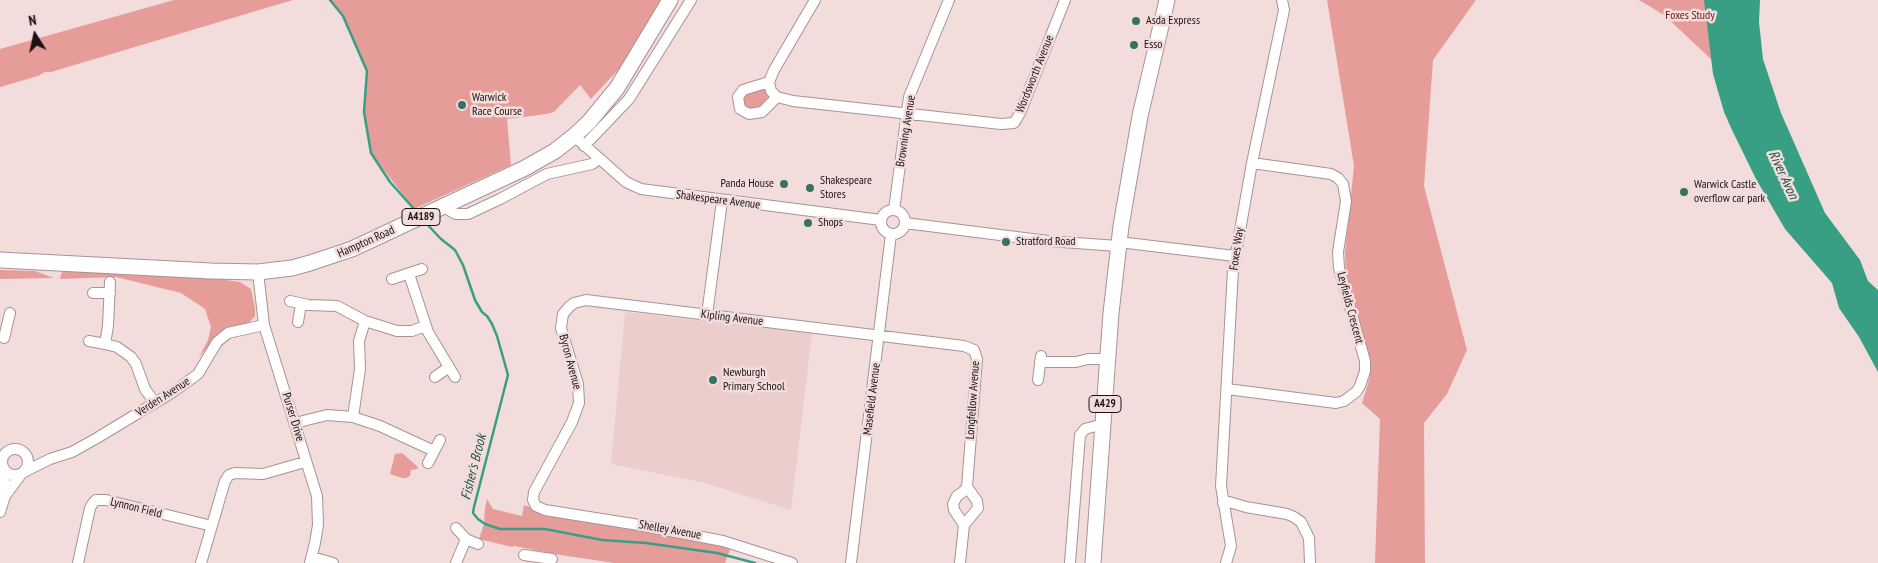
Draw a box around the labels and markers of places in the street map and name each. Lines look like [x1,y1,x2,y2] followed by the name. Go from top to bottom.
[1146,14,1200,28] place label: Asda Express
[1130,15,1142,27] marker: Asda Express
[1144,38,1162,52] place label: Esso
[1128,39,1140,51] marker: Esso
[472,91,522,119] place label: Warwick Race Course
[456,99,468,111] marker: Warwick Race Course
[820,174,872,202] place label: Shakespeare Stores
[720,177,774,191] place label: Panda House
[778,178,790,190] marker: Panda House
[1694,178,1765,206] place label: Warwick Castle overflow car park
[804,182,816,194] marker: Shakespeare Stores
[1678,186,1690,198] marker: Warwick Castle overflow car park
[818,216,843,230] place label: Shops
[802,217,814,229] marker: Shops
[1016,235,1075,249] place label: Stratford Road
[1000,236,1012,248] marker: Stratford Road
[723,366,785,394] place label: Newburgh Primary School
[707,374,719,386] marker: Newburgh Primary School

